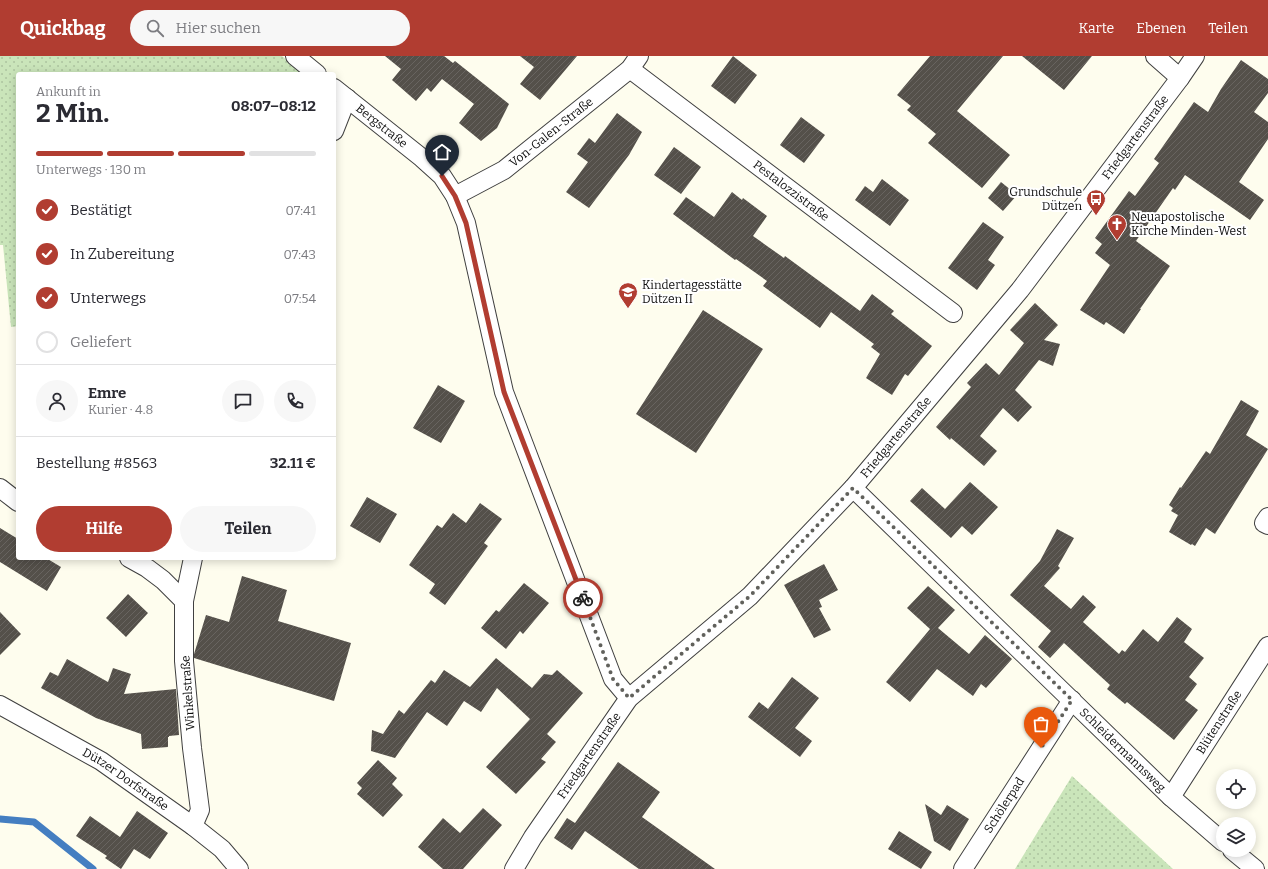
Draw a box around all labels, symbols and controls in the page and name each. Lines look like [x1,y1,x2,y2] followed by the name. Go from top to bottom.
[130,10,410,46] search box
[20,17,106,40] text: Quickbag
[144,17,166,39] icon: search
[176,19,261,37] text: Hier suchen
[1079,20,1114,37] text: Karte
[1136,20,1186,37] text: Ebenen
[1208,20,1248,37] text: Teilen
[36,84,101,99] text: Ankunft in
[1099,92,1171,182] street label: Friedgartenstraße
[507,94,596,170] street label: Von-Galen-Straße
[231,97,316,115] text: 08:07–08:12
[36,98,109,129] text: 2 Min.
[353,101,410,151] street label: Bergstraße
[425,135,459,176] pin
[431,141,453,163] icon: home
[750,158,832,224] street label: Pestalozzistraße
[36,162,146,177] text: Unterwegs · 130 m
[1009,185,1082,213] place label: Grundschule Dützen
[1085,188,1107,216] bus stop icon: Grundschule Dützen
[36,199,58,221] icon: check
[70,201,132,219] text: Bestätigt
[286,203,316,218] text: 07:41
[1131,210,1247,238] place label: Neuapostolische Kirche Minden-West
[1106,213,1128,241] church icon: Neuapostolische Kirche Minden-West
[36,243,58,265] icon: check
[70,245,174,263] text: In Zubereitung
[283,247,316,262] text: 07:43
[642,278,742,306] place label: Kindertagesstätte Dützen II
[617,281,639,309] school or university icon: Kindertagesstätte Dützen II
[36,287,58,309] icon: check
[70,289,146,307] text: Unterwegs
[284,291,316,306] text: 07:54
[70,333,132,351] text: Geliefert
[36,380,78,422] button: person
[222,380,264,422] button: chat
[274,380,316,422] button: phone
[88,384,126,402] text: Emre
[858,394,934,481] street label: Friedgartenstraße
[88,402,153,417] text: Kurier · 4.8
[36,454,157,472] text: Bestellung #8563
[270,454,316,472] text: 32.11 €
[36,506,172,552] button: Hilfe
[180,506,316,552] button: Teilen
[563,578,603,618] courier
[572,587,594,609] icon: bike
[178,655,198,731] street label: Winkelstraße
[1194,688,1245,757] street label: Blütenstraße
[1077,705,1169,795] street label: Schleidermannsweg
[1024,707,1058,748] pin
[554,710,624,802] street label: Friedgartenstraße
[1030,713,1052,735] icon: bag
[80,745,171,813] street label: Dützer Dorfstraße
[1216,769,1256,857] map controls
[1216,769,1256,809] button: locate
[981,775,1027,836] street label: Schölerpad
[1216,817,1256,857] button: layers

